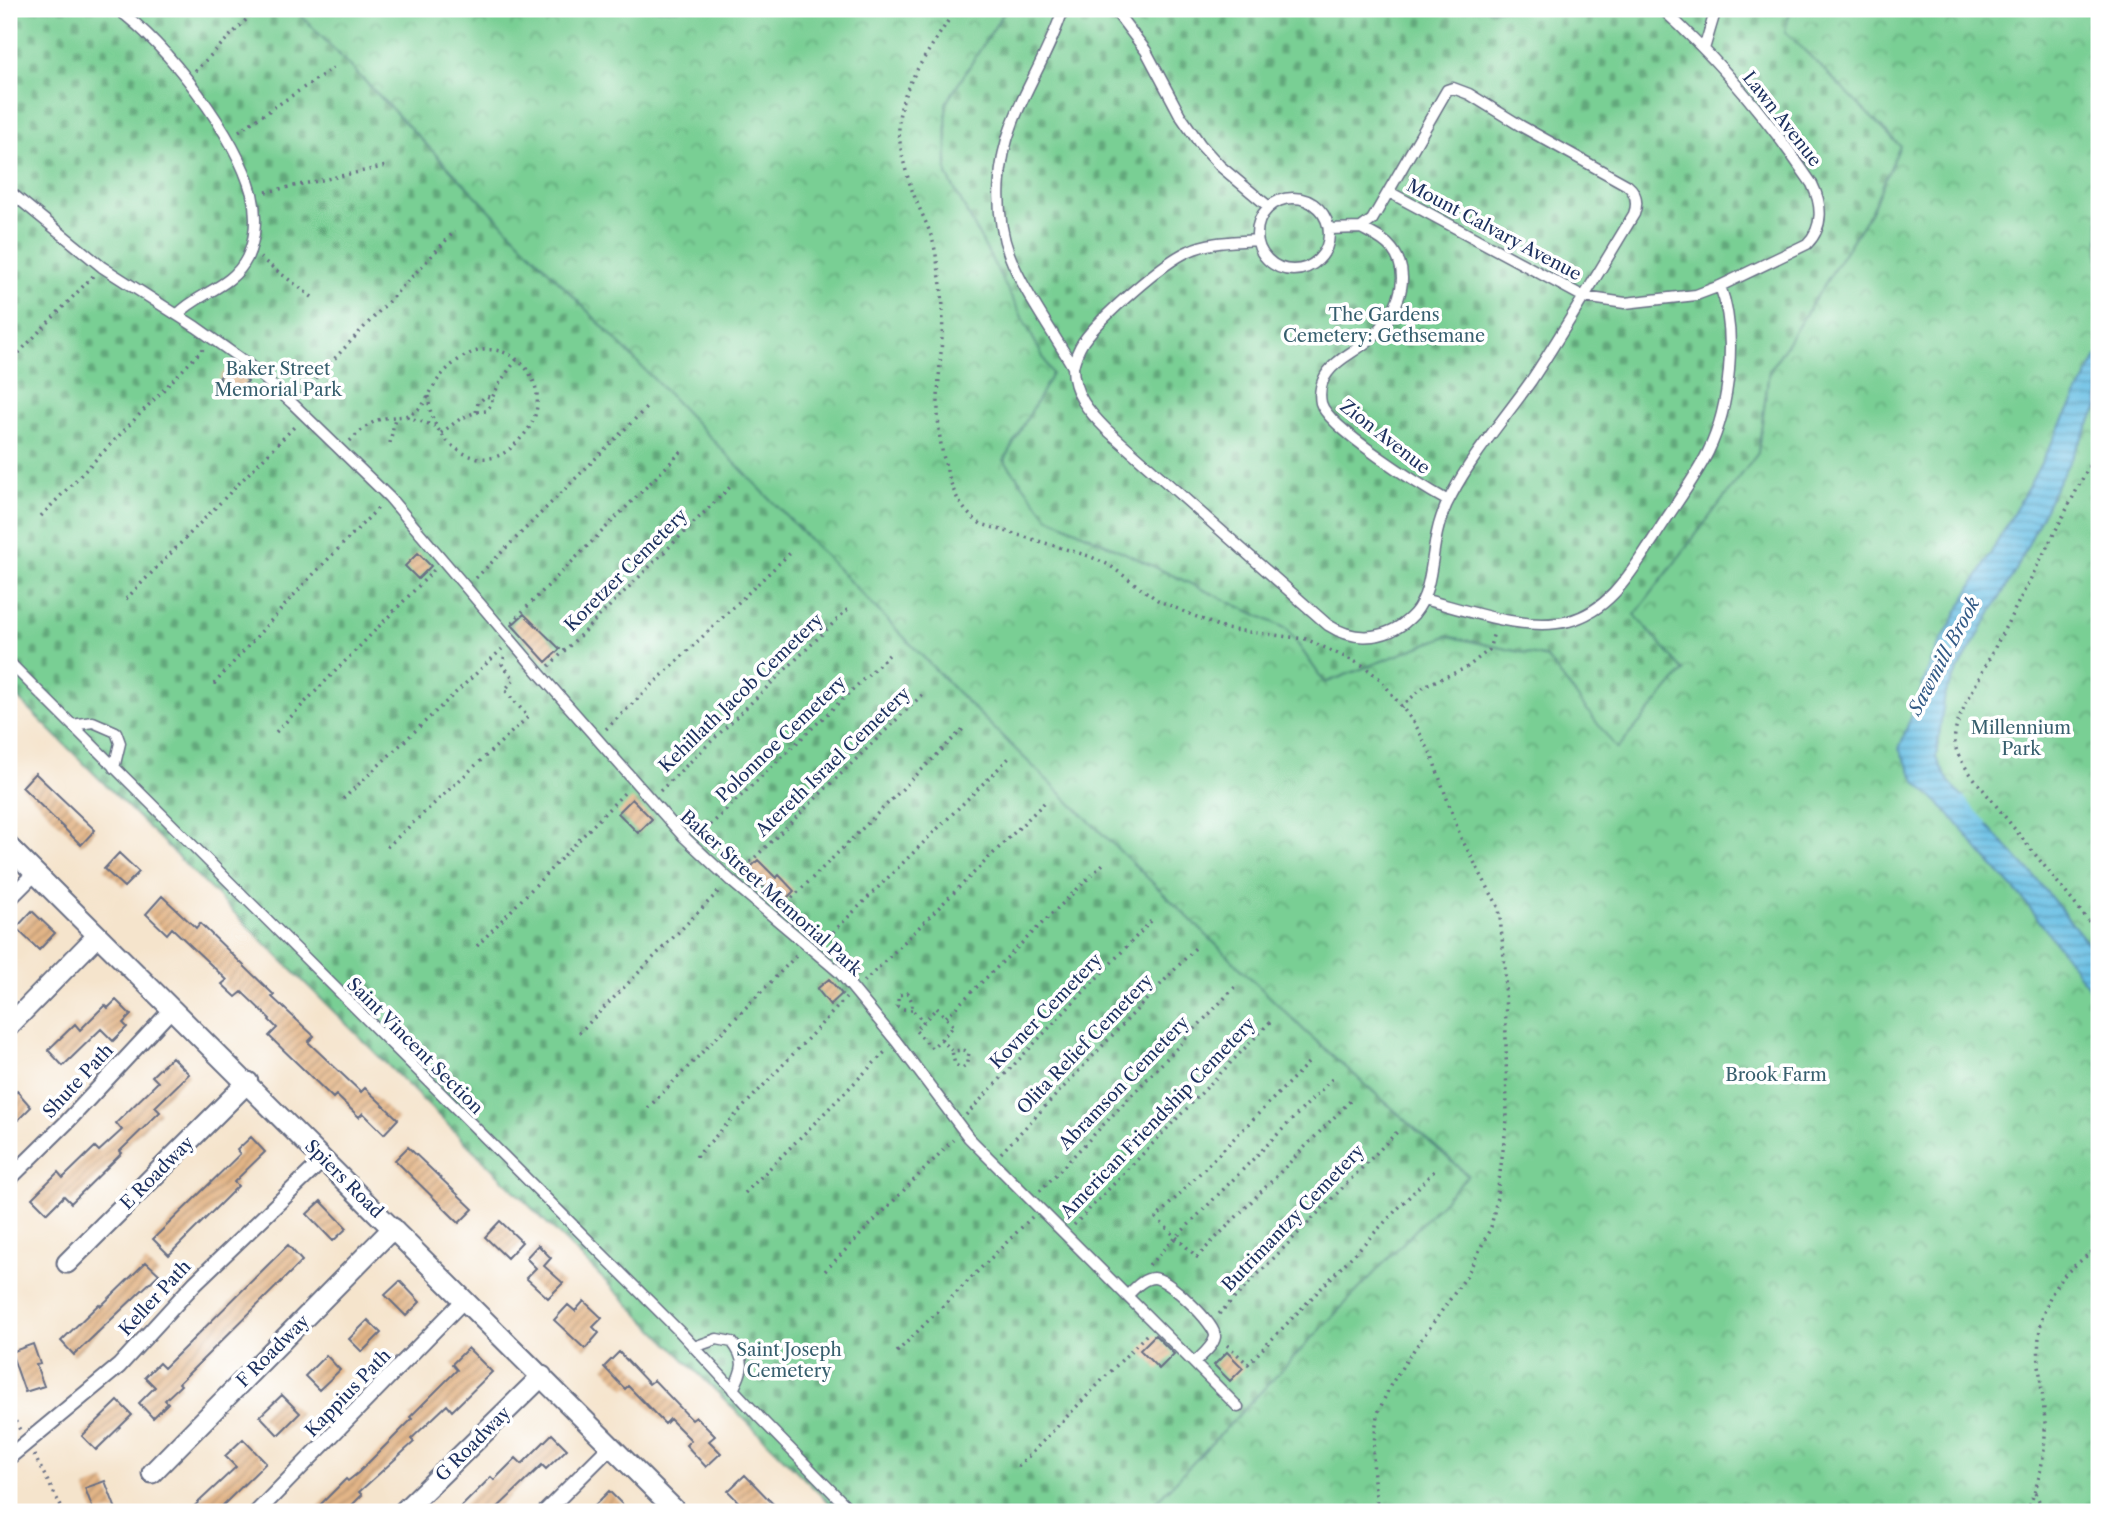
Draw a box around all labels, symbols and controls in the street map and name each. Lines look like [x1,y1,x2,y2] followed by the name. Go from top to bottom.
[1738,67,1826,171] street label: Lawn Avenue
[1403,175,1585,285] street label: Mount Calvary Avenue
[1283,304,1485,347] park label: The Gardens Cemetery: Gethsemane
[214,358,343,401] park label: Baker Street Memorial Park
[1336,395,1434,479] street label: Zion Avenue
[560,503,693,636] street label: Koretzer Cemetery
[1903,593,1985,720] water label: Sawmill Brook
[654,608,828,777] street label: Kehillath Jacob Cemetery
[711,671,851,807] street label: Polonnoe Cemetery
[751,682,915,842] street label: Atereth Israel Cemetery
[1971,717,2071,760] park label: Millennium Park
[676,805,868,982] street label: Baker Street Memorial Park
[985,948,1107,1073] street label: Kovner Cemetery
[1012,969,1158,1119] street label: Olita Relief Cemetery
[342,973,488,1119] street label: Saint Vincent Section
[1054,1011,1194,1155] street label: Abramson Cemetery
[1055,1012,1261,1224] street label: American Friendship Cemetery
[38,1039,118,1123] street label: Shute Path
[1725,1064,1827,1086] park label: Brook Farm
[116,1131,199,1214] street label: E Roadway
[300,1135,388,1223] street label: Spiers Road
[1217,1139,1369,1296] street label: Butrimantzy Cemetery
[115,1256,195,1340] street label: Keller Path
[232,1309,315,1392] street label: F Roadway
[736,1339,842,1382] park label: Saint Joseph Cemetery
[301,1344,395,1442] street label: Kappius Path
[431,1401,516,1486] street label: G Roadway

